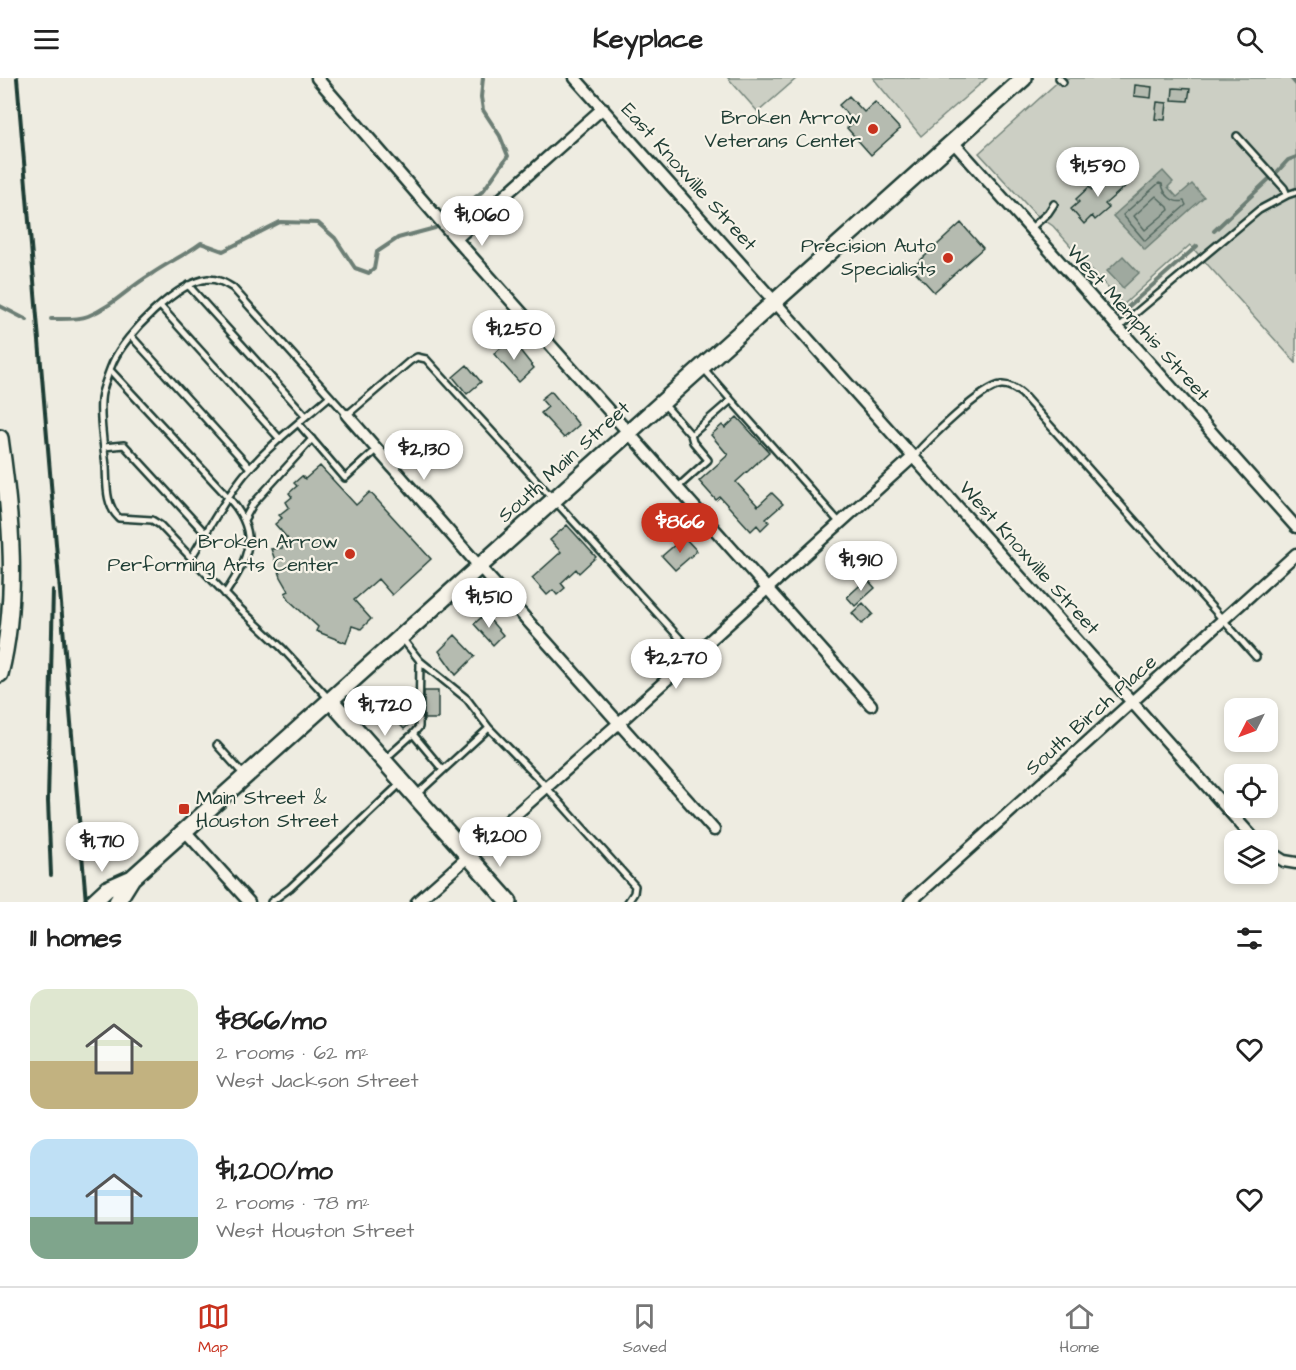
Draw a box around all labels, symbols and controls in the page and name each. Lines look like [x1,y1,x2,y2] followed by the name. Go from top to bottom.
[593,20,703,58] text: Keyplace
[30,23,63,56] icon: menu
[1233,23,1266,56] icon: search
[615,97,763,257] street label: East Knoxville Street
[705,104,861,155] place label: Broken Arrow Veterans Center
[866,122,880,136] marker: Broken Arrow Veterans Center
[1049,147,1147,198] pin: $1,590
[1070,152,1126,180] text: $1,590
[433,196,531,247] pin: $1,060
[454,201,510,229] text: $1,060
[801,232,936,283] place label: Precision Auto Specialists
[1060,238,1216,408] street label: West Memphis Street
[941,251,955,265] marker: Precision Auto Specialists
[465,310,563,361] pin: $1,250
[486,315,542,343] text: $1,250
[492,395,636,529] street label: South Main Street
[375,430,473,481] pin: $2,130
[398,435,450,463] text: $2,130
[952,475,1106,641] street label: West Knoxville Street
[644,503,716,554] pin: $866
[655,508,705,536] text: $866
[107,528,338,580] place label: Broken Arrow Performing Arts Center
[812,541,910,592] pin: $1,910
[839,546,883,574] text: $1,910
[343,547,357,561] marker: Broken Arrow Performing Arts Center
[440,578,538,629] pin: $1,510
[466,583,512,611] text: $1,510
[627,639,725,690] pin: $2,270
[645,644,707,672] text: $2,270
[1019,648,1163,782] street label: South Birch Place
[336,686,434,737] pin: $1,720
[358,691,412,719] text: $1,720
[1224,698,1278,752] north arrow
[1224,698,1278,884] map controls
[1224,764,1278,818] button: locate
[196,784,339,835] place label: Main Street & Houston Street
[177,802,191,816] marker: Main Street & Houston Street
[451,817,549,868] pin: $1,200
[53,822,151,873] pin: $1,710
[473,822,527,850] text: $1,200
[80,827,124,855] text: $1,710
[1224,830,1278,884] button: layers
[30,920,122,956] text: 11 homes
[1233,922,1266,955] icon: filters
[216,1003,327,1039] text: $866/mo
[78,1013,150,1085] icon: home
[1233,1033,1266,1066] icon: heart
[216,1039,368,1067] text: 2 rooms · 62 m²
[216,1067,418,1095] text: West Jackson Street
[216,1153,333,1189] text: $1,200/mo
[78,1163,150,1235] icon: home
[1233,1183,1266,1216] icon: heart
[216,1189,370,1217] text: 2 rooms · 78 m²
[216,1217,414,1245] text: West Houston Street
[197,1300,230,1358] tab: Map
[623,1300,666,1358] tab: Saved
[1060,1300,1099,1358] tab: Home

